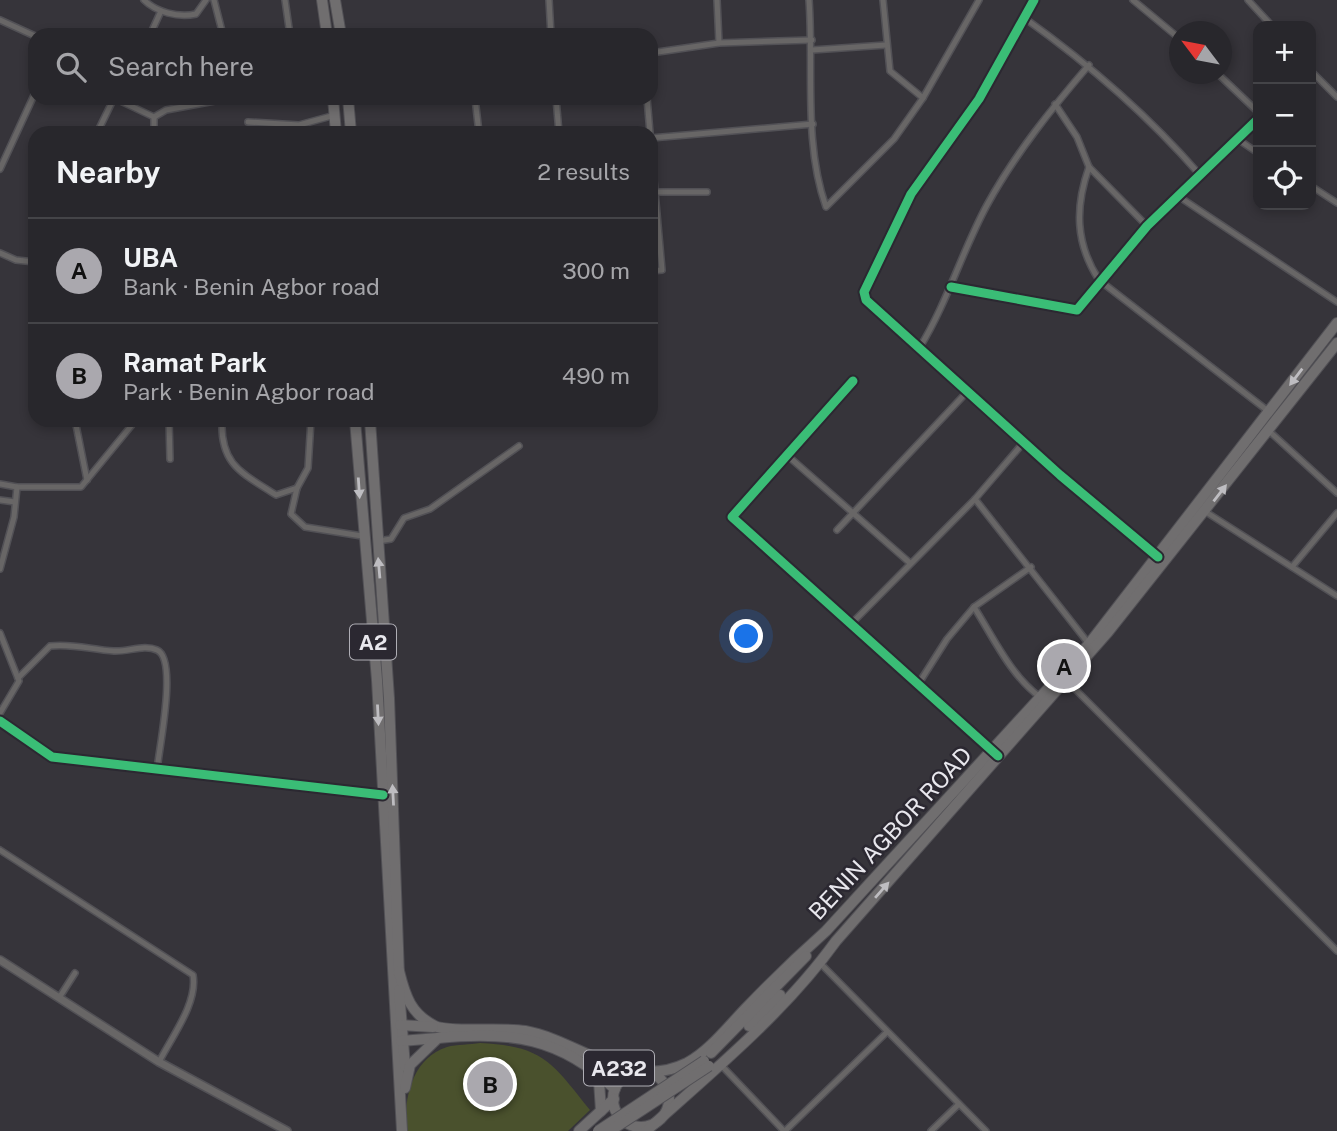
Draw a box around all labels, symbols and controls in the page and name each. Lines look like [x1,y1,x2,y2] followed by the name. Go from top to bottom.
[1169,21,1232,84] north arrow
[1253,21,1316,210] map controls
[1253,21,1316,84] button: +
[28,28,658,105] search box
[52,48,90,86] icon: search
[108,51,254,82] text: Search here
[1253,84,1316,147] button: −
[1253,147,1316,210] button: locate
[56,154,160,190] text: Nearby
[537,158,630,185] text: 2 results
[123,242,178,273] text: UBA
[71,257,87,284] text: A
[562,257,630,284] text: 300 m
[123,273,380,300] text: Bank · Benin Agbor road
[123,347,267,378] text: Ramat Park
[71,362,87,389] text: B
[562,362,630,389] text: 490 m
[1289,368,1303,386] one-way arrow
[123,378,375,405] text: Park · Benin Agbor road
[354,477,365,499] one-way arrow
[1212,485,1227,502] one-way arrow
[373,557,384,579] one-way arrow
[729,619,763,653] your location
[350,624,396,660] road number: A2
[1041,640,1087,692] pin: A
[373,704,384,726] one-way arrow
[803,741,977,925] street label: BENIN AGBOR ROAD
[388,784,399,806] one-way arrow
[874,881,890,899] one-way arrow
[584,1050,654,1086] road number: A232
[467,1058,513,1110] pin: B

